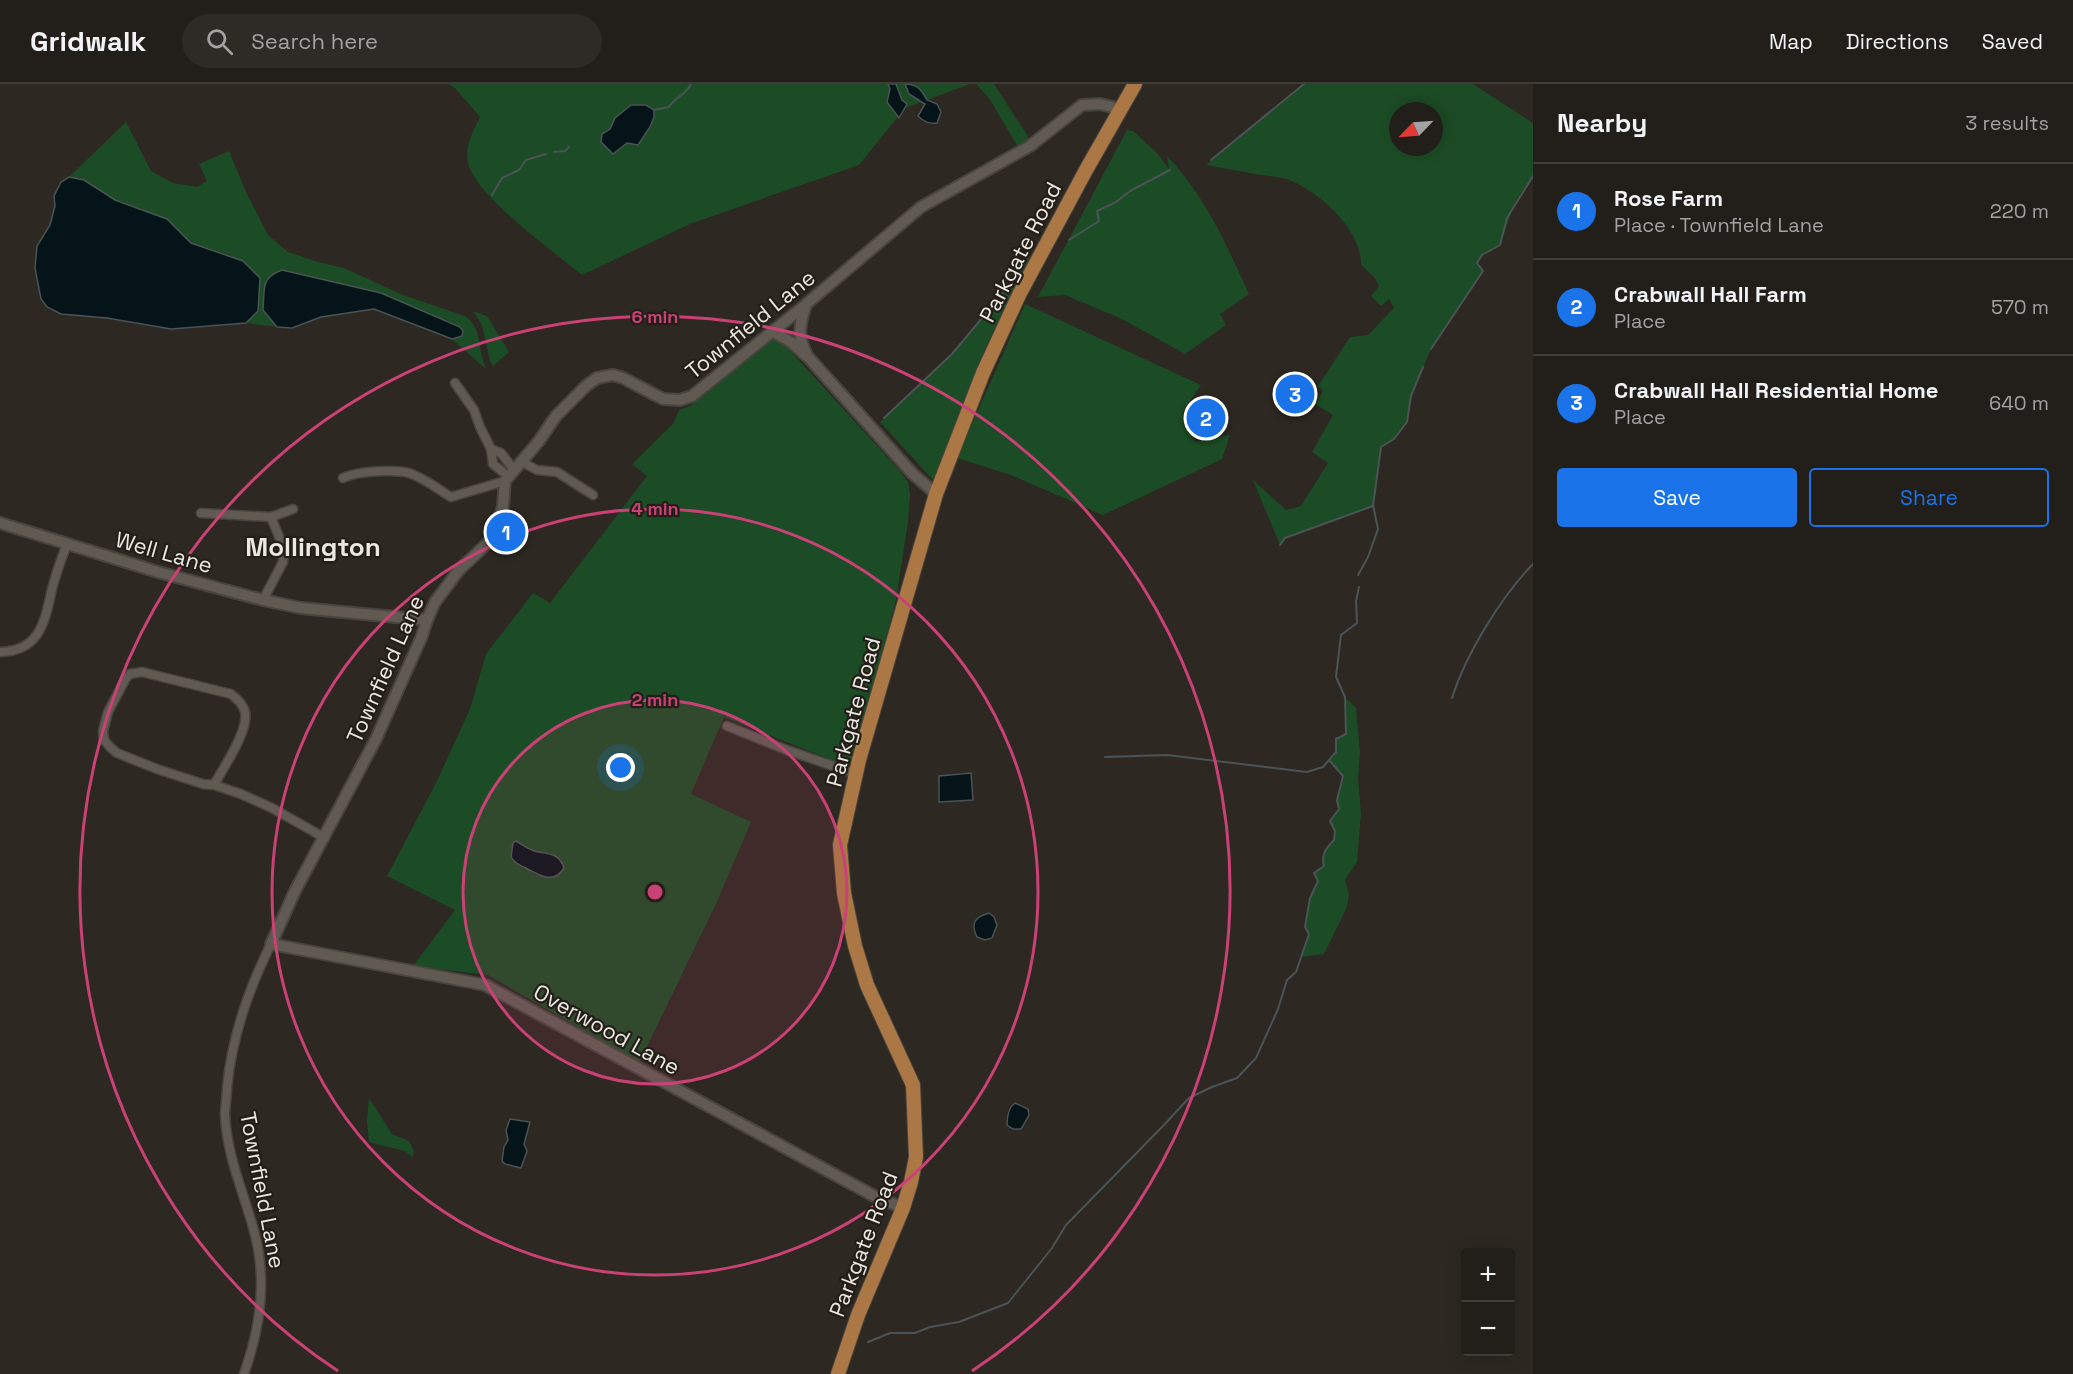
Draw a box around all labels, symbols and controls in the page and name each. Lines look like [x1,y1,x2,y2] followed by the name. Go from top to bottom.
[182,14,602,68] search box
[30,23,146,59] text: Gridwalk
[203,25,236,58] icon: search
[251,27,378,55] text: Search here
[1769,28,1813,55] text: Map
[1846,28,1949,55] text: Directions
[1982,28,2043,55] text: Saved
[1389,102,1443,156] north arrow
[1557,106,1647,140] text: Nearby
[1965,110,2049,136] text: 3 results
[973,177,1067,327] street label: Parkgate Road
[1614,184,1723,212] text: Rose Farm
[1572,198,1581,224] text: 1
[1990,198,2049,224] text: 220 m
[1614,212,1824,238] text: Place · Townfield Lane
[679,263,821,385] street label: Townfield Lane
[1614,280,1807,308] text: Crabwall Hall Farm
[1571,294,1582,320] text: 2
[1991,294,2049,320] text: 570 m
[632,305,678,328] text: 6 min
[1614,308,1666,334] text: Place
[1276,372,1314,416] pin: 3
[1614,376,1938,404] text: Crabwall Hall Residential Home
[1570,390,1583,416] text: 3
[1989,390,2049,416] text: 640 m
[1186,396,1226,440] pin: 2
[1614,404,1666,430] text: Place
[1557,468,1797,527] button: Save
[1809,468,2049,527] button: Share
[631,497,679,520] text: 4 min
[486,510,526,554] pin: 1
[112,525,216,579] street label: Well Lane
[245,530,381,564] district label: Mollington
[340,591,430,747] street label: Townfield Lane
[820,634,886,790] street label: Parkgate Road
[632,688,678,711] text: 2 min
[606,753,635,782] your location
[645,882,665,902] centre of rings
[529,977,685,1081] street label: Overwood Lane
[234,1109,292,1271] street label: Townfield Lane
[822,1167,904,1321] street label: Parkgate Road
[1461,1248,1515,1356] map controls
[1461,1248,1515,1302] button: +
[1461,1302,1515,1356] button: −

